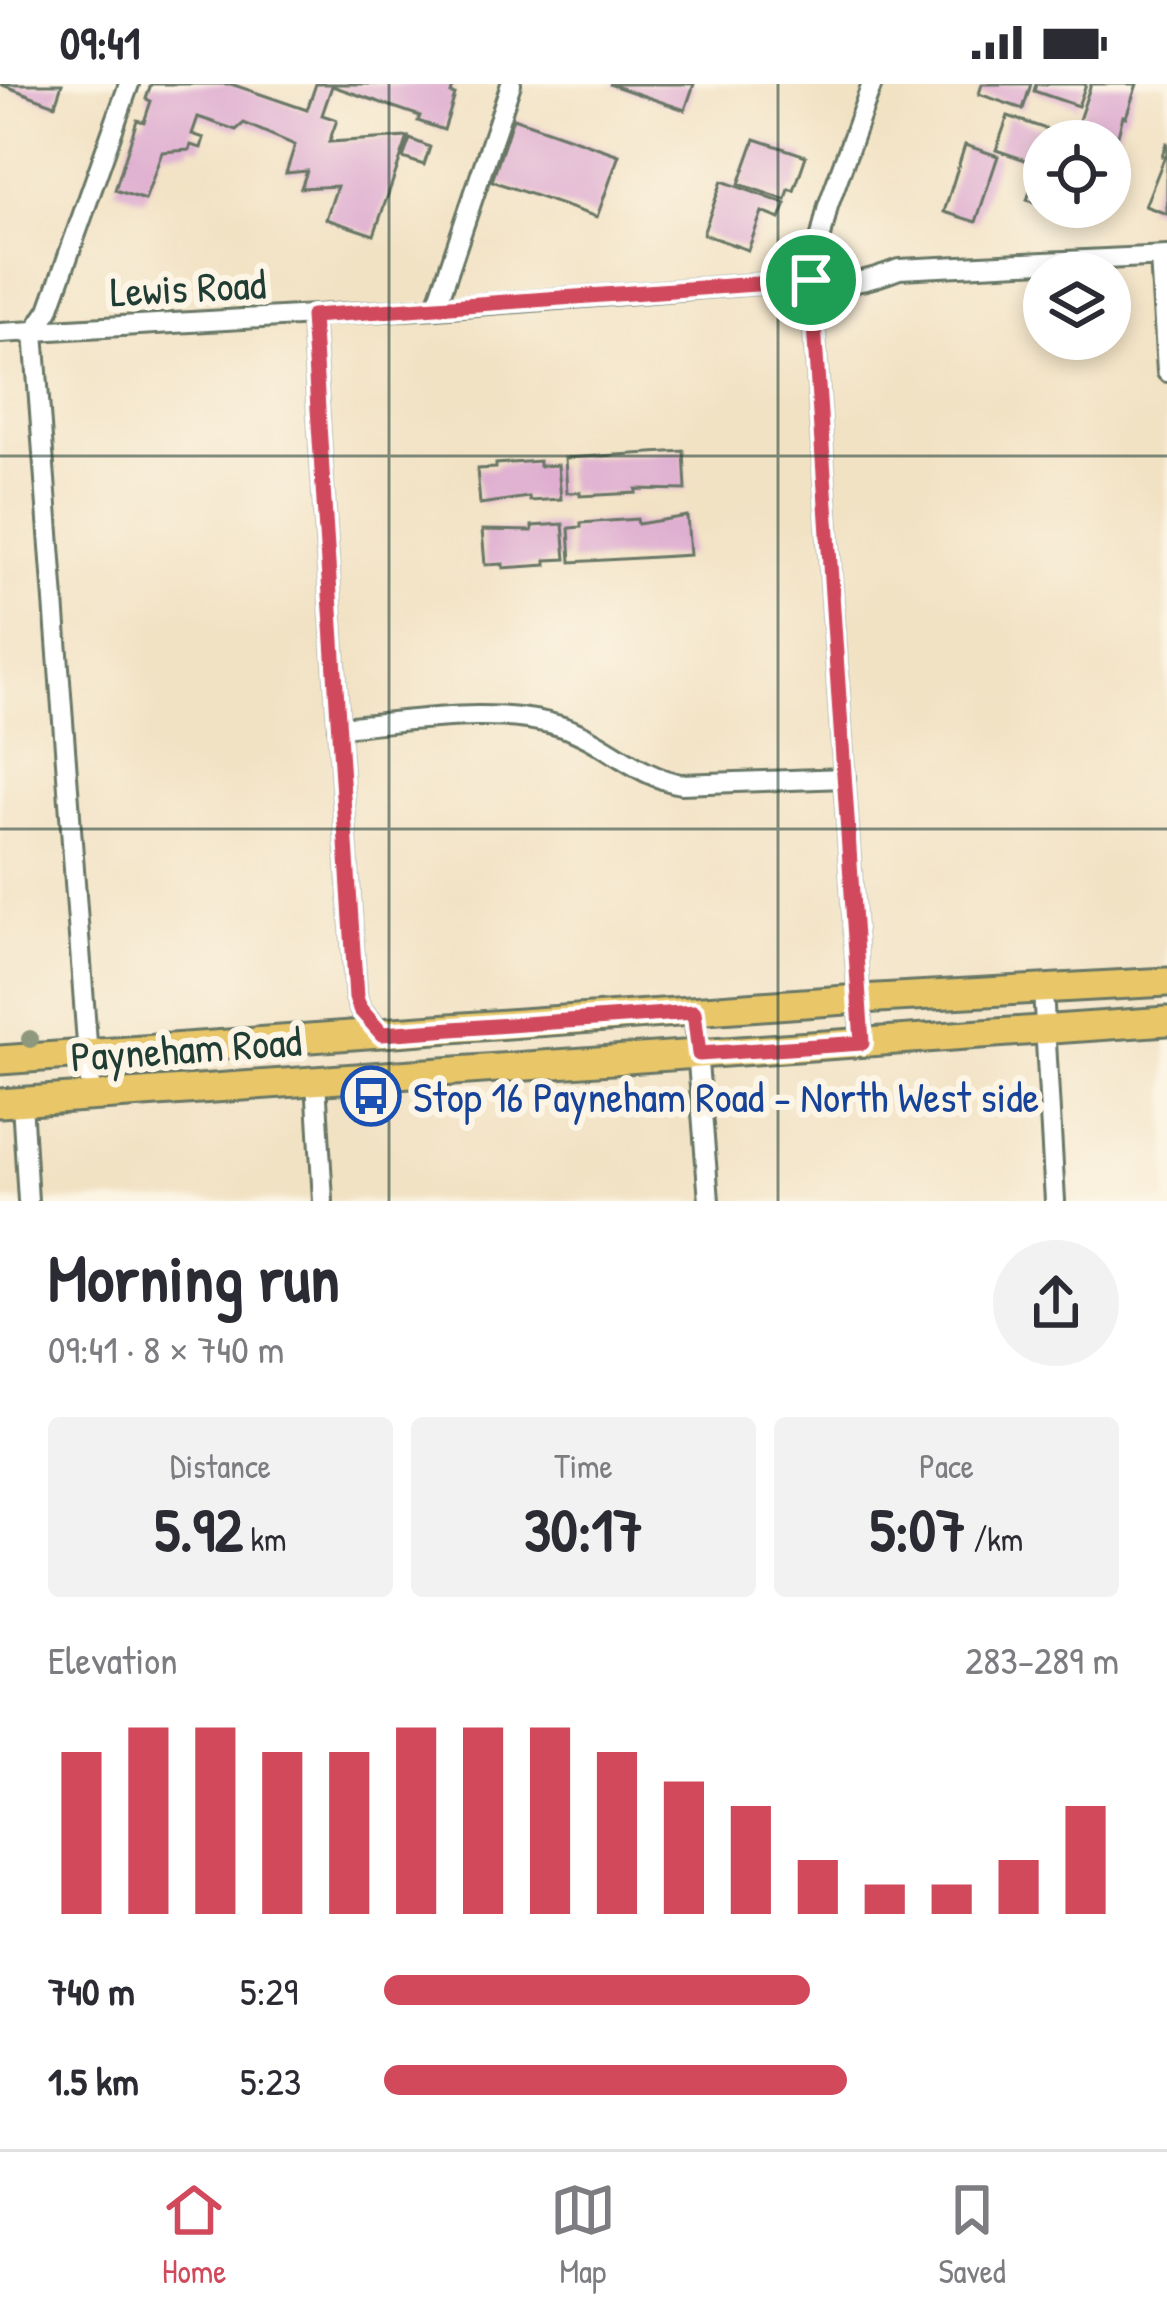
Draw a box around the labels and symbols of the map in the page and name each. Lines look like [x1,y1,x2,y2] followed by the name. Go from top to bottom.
[760,229,862,331] pin
[109,254,267,320] street label: Lewis Road
[69,1012,303,1084] street label: Payneham Road
[340,1065,402,1127] bus stop icon: Stop 16 Payneham Road - North West side
[413,1068,1039,1125] place label: Stop 16 Payneham Road - North West side

